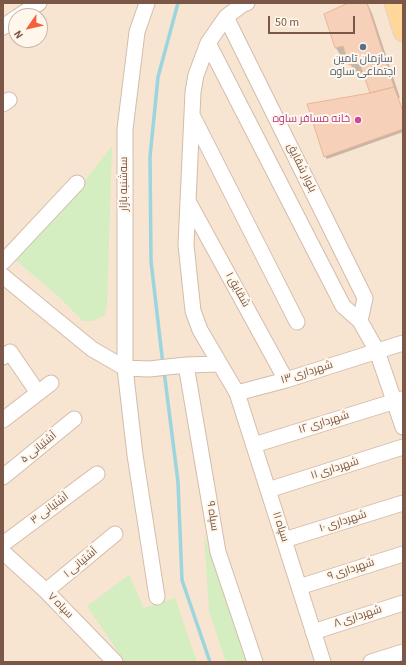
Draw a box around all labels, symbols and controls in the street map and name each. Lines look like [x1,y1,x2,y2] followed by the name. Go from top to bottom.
[8,8,48,48] north arrow
[270,8,357,34] scale bar
[275,14,299,31] text: 50 m
[10,27,27,42] text: N
[358,42,368,52] marker: سازمان تامین اجتماعی ساوه
[330,53,396,79] place label: سازمان تامین اجتماعی ساوه
[272,113,350,127] place label: خانه مسافر ساوه
[353,115,363,125] marker: خانه مسافر ساوه
[283,141,319,195] street label: بلوار شقایق
[118,157,132,211] street label: سه‌شنبه بازار
[222,270,252,310] street label: شقایق ۱
[279,359,335,387] street label: شهرداری ۱۳
[297,409,351,437] street label: شهرداری ۱۲
[18,429,60,467] street label: آشتیانی ۵
[309,455,361,483] street label: شهرداری ۱۱
[28,490,72,528] street label: آشتیانی ۳
[203,500,221,532] street label: سپاه ۹
[318,508,368,536] street label: شهرداری ۱۰
[269,510,291,544] street label: سپاه ۱۱
[61,545,101,581] street label: آشتیانی ۱
[326,556,376,584] street label: شهرداری ۹
[44,590,76,622] street label: سپاه ۷
[332,603,384,631] street label: شهرداری ۸

